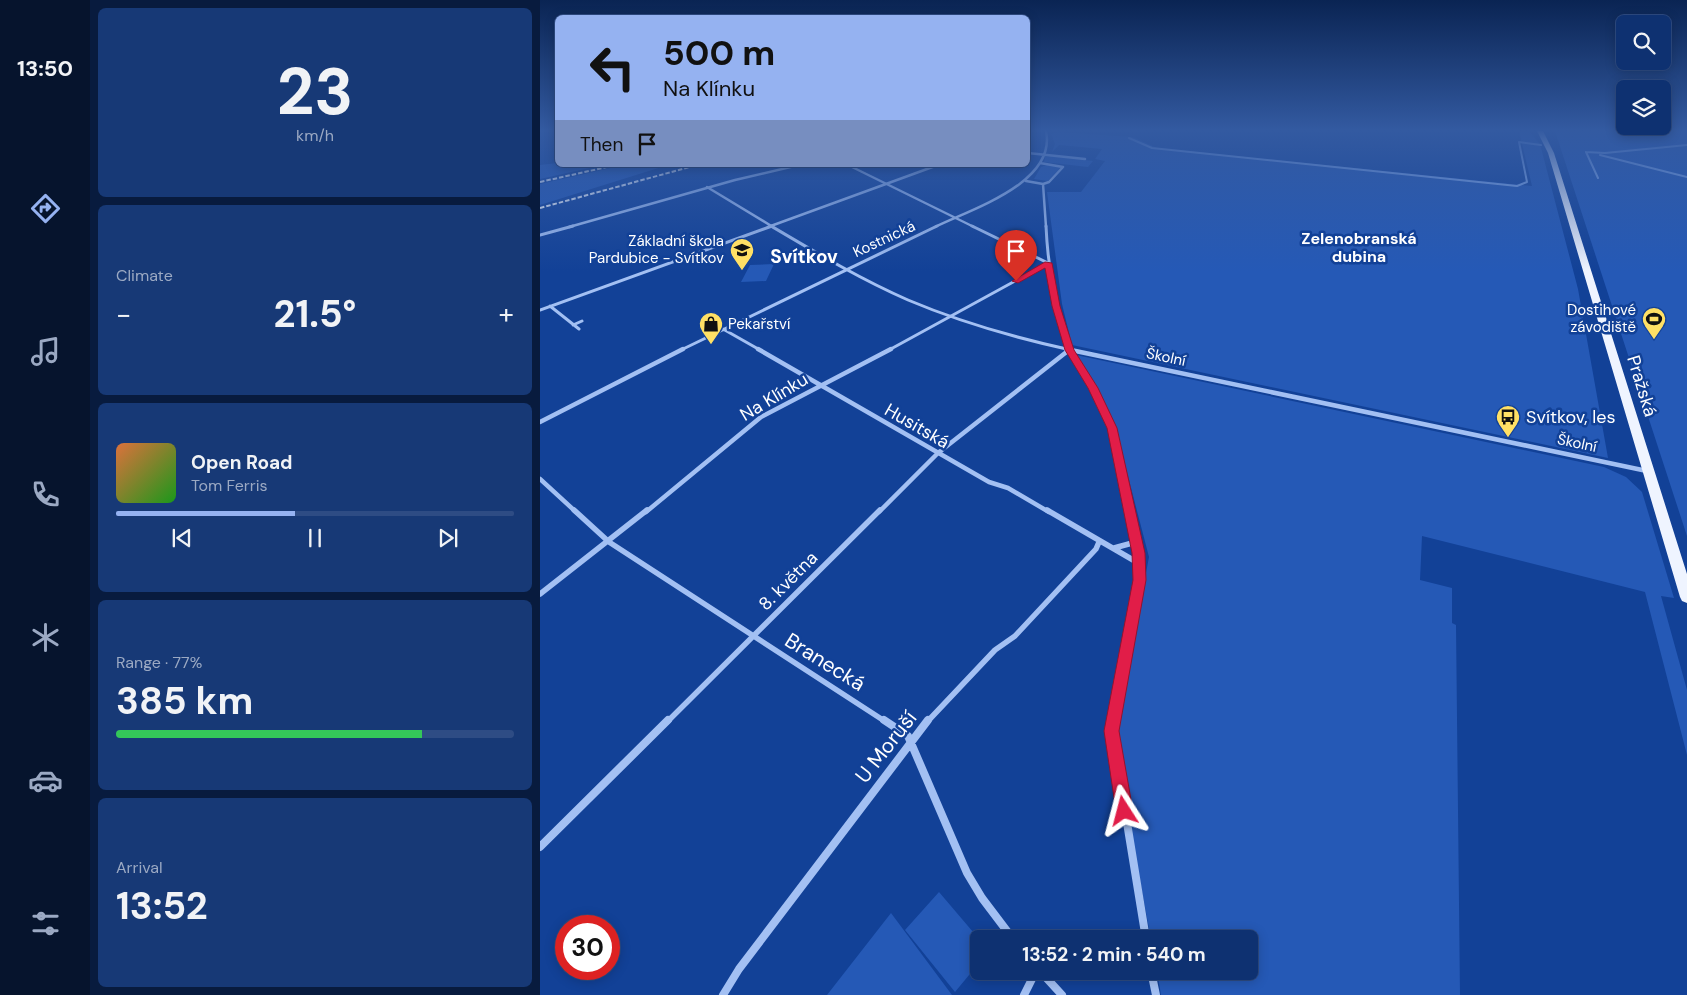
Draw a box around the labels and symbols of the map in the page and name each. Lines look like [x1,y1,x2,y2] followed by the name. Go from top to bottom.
[850,216,918,262] street label: Kostnická
[1301,228,1417,267] district label: Zelenobranská dubina
[995,230,1037,281] pin
[589,231,724,268] place label: Základní škola Pardubice - Svítkov
[729,237,755,271] school or university icon: Základní škola Pardubice - Svítkov
[770,244,838,269] district label: Svítkov
[1567,300,1636,337] place label: Dostihové závodiště
[1641,306,1667,340] sports icon: Dostihové závodiště
[698,311,724,345] shop icon: Pekařství
[728,314,791,334] place label: Pekařství
[1144,343,1188,371] street label: Školní
[1621,352,1663,420] street label: Pražská
[736,367,812,427] street label: Na Klínku
[880,398,954,454] street label: Husitská
[1495,404,1521,438] bus stop icon: Svítkov, les
[1526,405,1616,429] place label: Svítkov, les
[1555,429,1599,457] street label: Školní
[753,546,823,616] street label: 8. května
[780,626,870,698] street label: Branecká
[849,705,923,789] street label: U Moruší
[1097,784,1149,836] position arrow
[555,915,620,980] speed limit sign: 30

